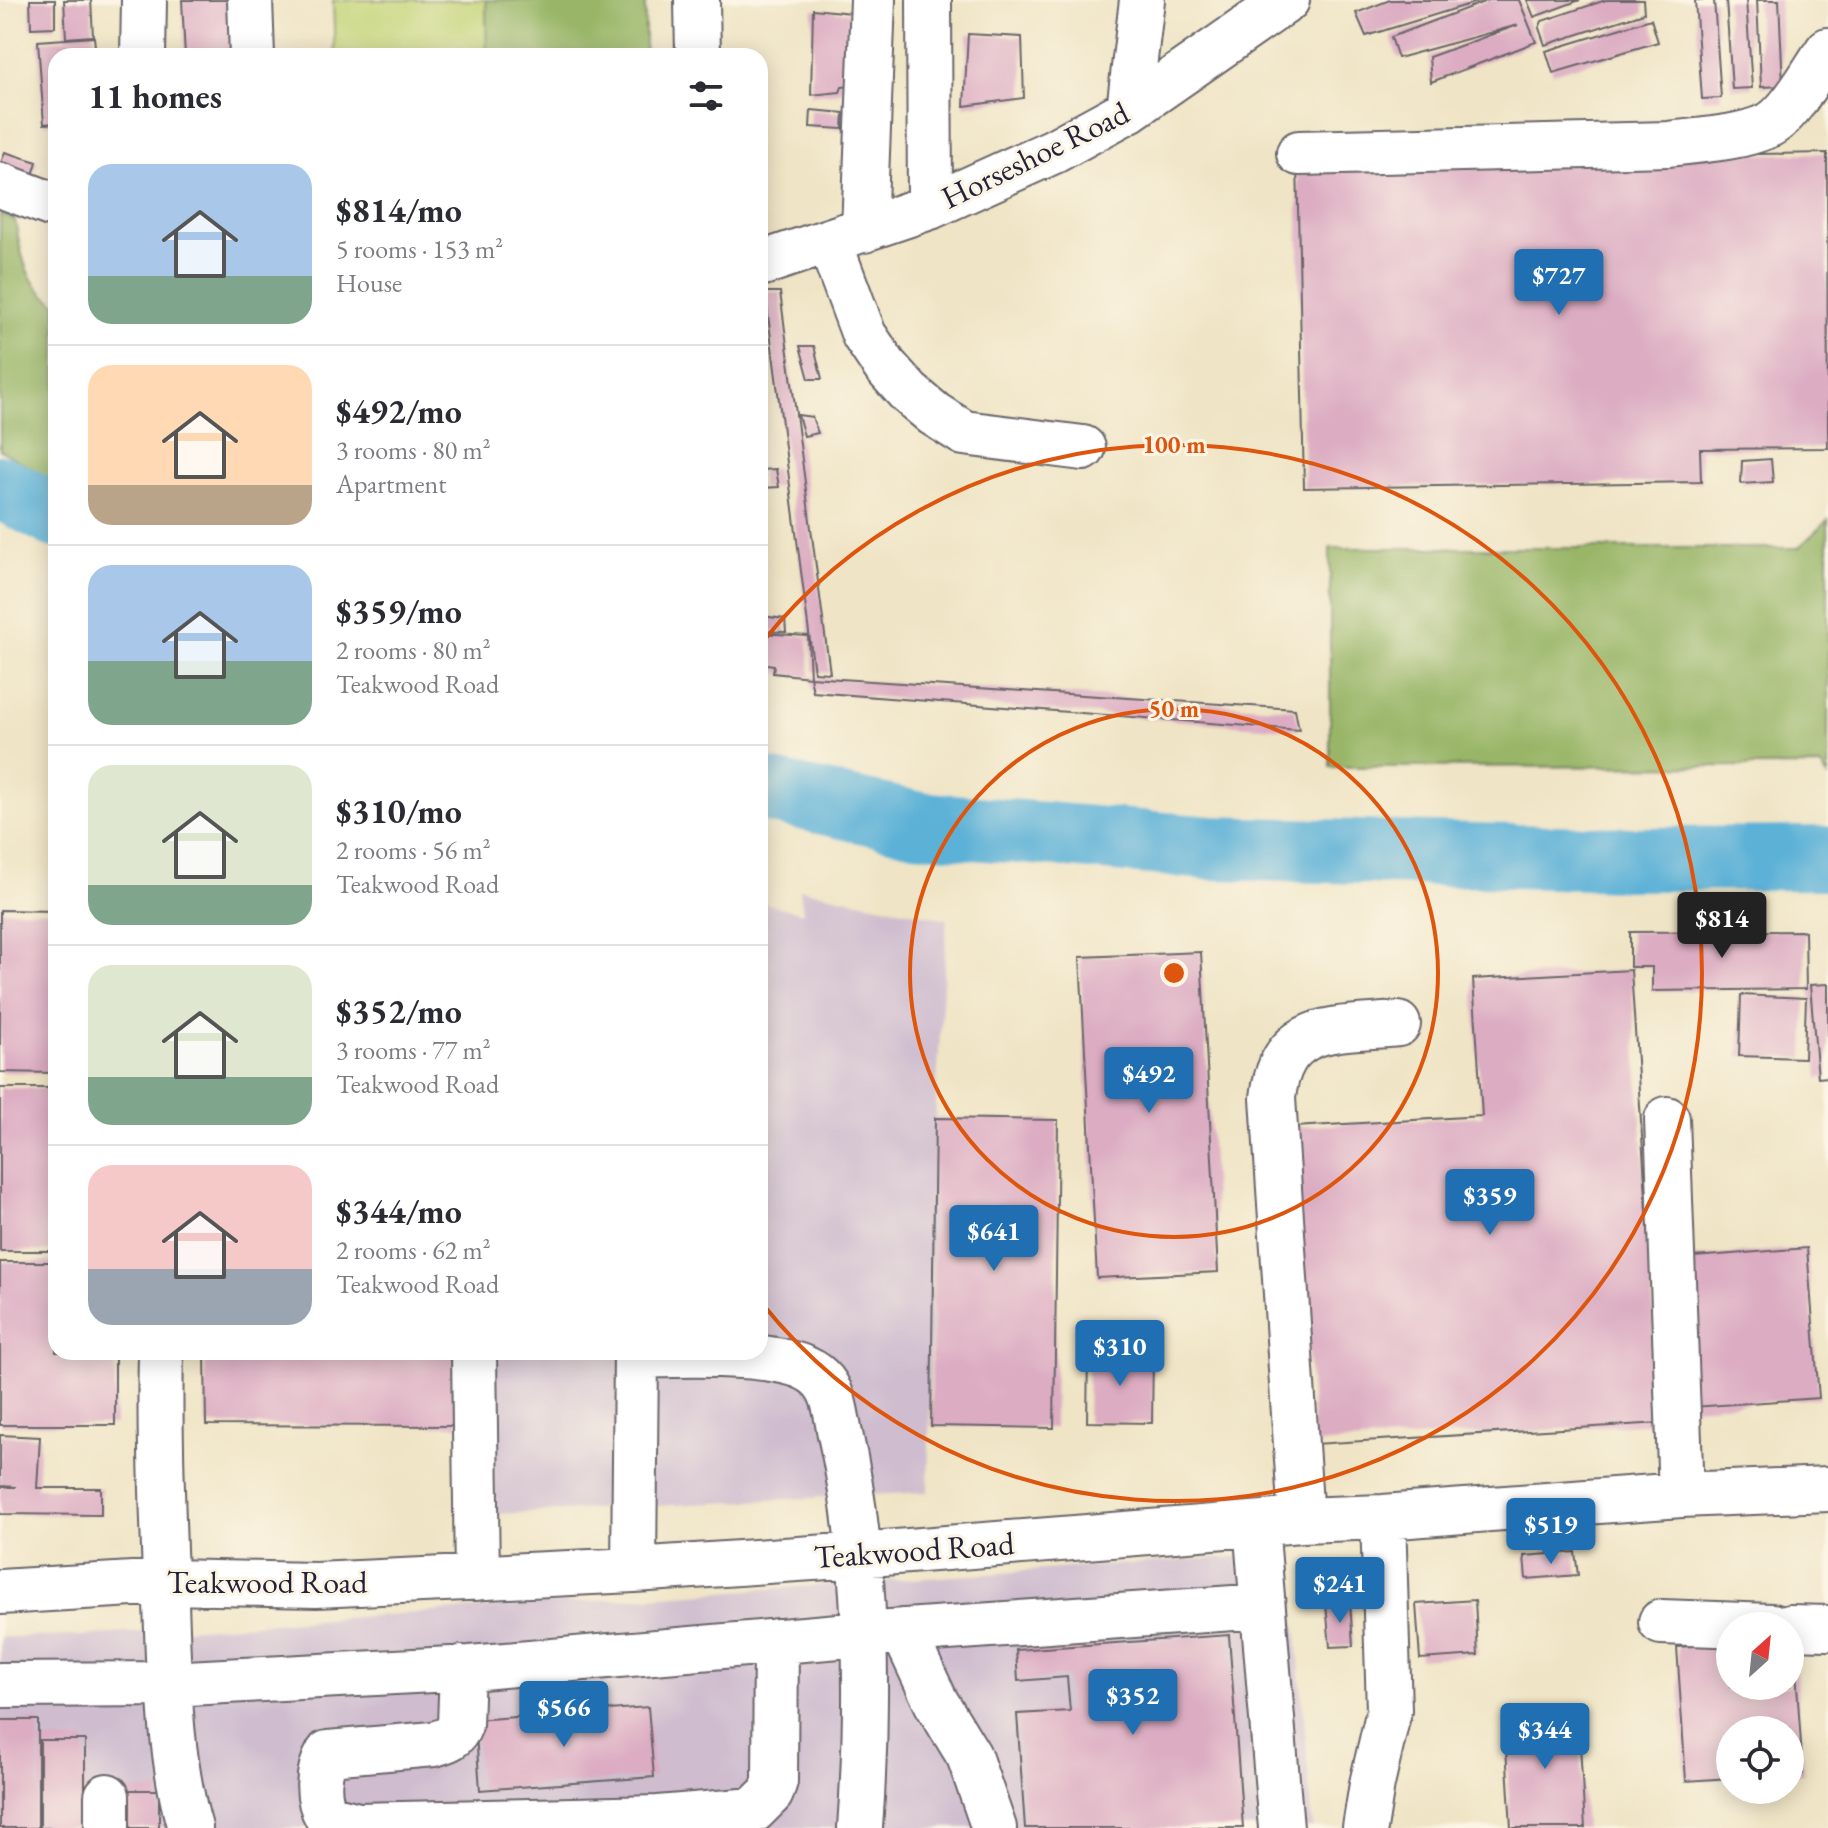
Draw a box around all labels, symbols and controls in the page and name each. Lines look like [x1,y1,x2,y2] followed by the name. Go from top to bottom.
[88,74,222,118] text: 11 homes
[684,74,728,118] icon: filters
[934,91,1137,219] street label: Horseshoe Road
[336,188,462,232] text: $814/mo
[152,196,248,292] icon: home
[336,232,503,266] text: 5 rooms · 153 m²
[1512,249,1606,317] pin: $727
[1532,258,1586,292] text: $727
[336,266,402,300] text: House
[336,389,462,433] text: $492/mo
[152,397,248,493] icon: home
[1142,429,1206,460] text: 100 m
[336,433,491,467] text: 3 rooms · 80 m²
[336,467,446,501] text: Apartment
[336,589,462,633] text: $359/mo
[152,597,248,693] icon: home
[336,633,491,667] text: 2 rooms · 80 m²
[336,667,499,701] text: Teakwood Road
[1149,693,1199,724] text: 50 m
[336,789,462,833] text: $310/mo
[152,797,248,893] icon: home
[336,833,491,867] text: 2 rooms · 56 m²
[336,867,499,901] text: Teakwood Road
[1675,892,1769,960] pin: $814
[1695,901,1749,935] text: $814
[1160,959,1188,987] centre of rings
[336,989,462,1033] text: $352/mo
[152,997,248,1093] icon: home
[336,1033,491,1067] text: 3 rooms · 77 m²
[1102,1047,1196,1115] pin: $492
[1122,1056,1176,1090] text: $492
[336,1067,499,1101] text: Teakwood Road
[1443,1169,1537,1237] pin: $359
[1463,1178,1517,1212] text: $359
[336,1189,462,1233] text: $344/mo
[152,1197,248,1293] icon: home
[947,1205,1041,1273] pin: $641
[967,1214,1021,1248] text: $641
[336,1233,491,1267] text: 2 rooms · 62 m²
[336,1267,499,1301] text: Teakwood Road
[1073,1320,1167,1388] pin: $310
[1093,1329,1147,1363] text: $310
[1504,1498,1598,1566] pin: $519
[1524,1507,1578,1541] text: $519
[812,1522,1016,1578] street label: Teakwood Road
[1293,1557,1387,1625] pin: $241
[167,1561,368,1603] street label: Teakwood Road
[1313,1566,1367,1600] text: $241
[1716,1612,1804,1700] north arrow
[1716,1612,1804,1804] map controls
[1086,1669,1180,1737] pin: $352
[1106,1678,1160,1712] text: $352
[517,1681,611,1749] pin: $566
[537,1690,591,1724] text: $566
[1498,1703,1592,1771] pin: $344
[1518,1712,1572,1746] text: $344
[1716,1716,1804,1804] button: locate

